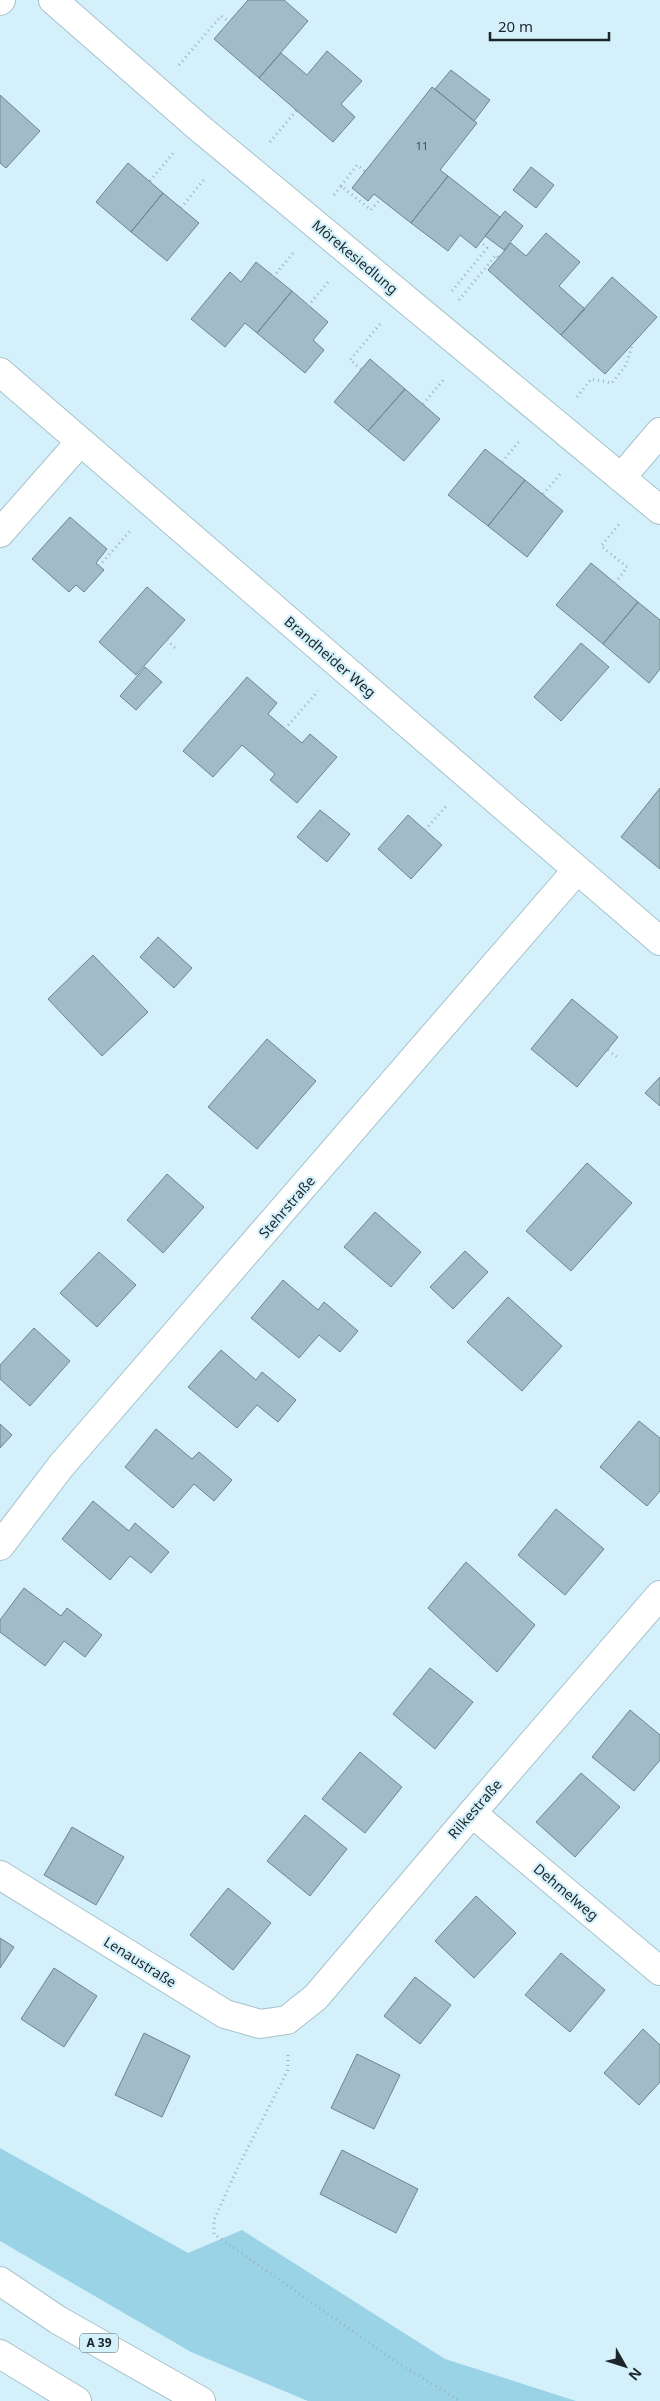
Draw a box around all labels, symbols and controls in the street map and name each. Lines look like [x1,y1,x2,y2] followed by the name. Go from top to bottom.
[490,10,609,42] scale bar
[498,16,533,36] text: 20 m
[416,138,428,153] house number: 11
[309,215,402,298] street label: Mörekesiedlung
[281,612,380,702] street label: Brandheider Weg
[254,1171,319,1242] street label: Stehrstraße
[443,1775,506,1843] street label: Rilkestraße
[530,1859,603,1924] street label: Dehmelweg
[100,1932,180,1991] street label: Lenaustraße
[80,2334,118,2352] road number: A 39
[600,2341,650,2391] north arrow
[625,2364,646,2385] text: N

